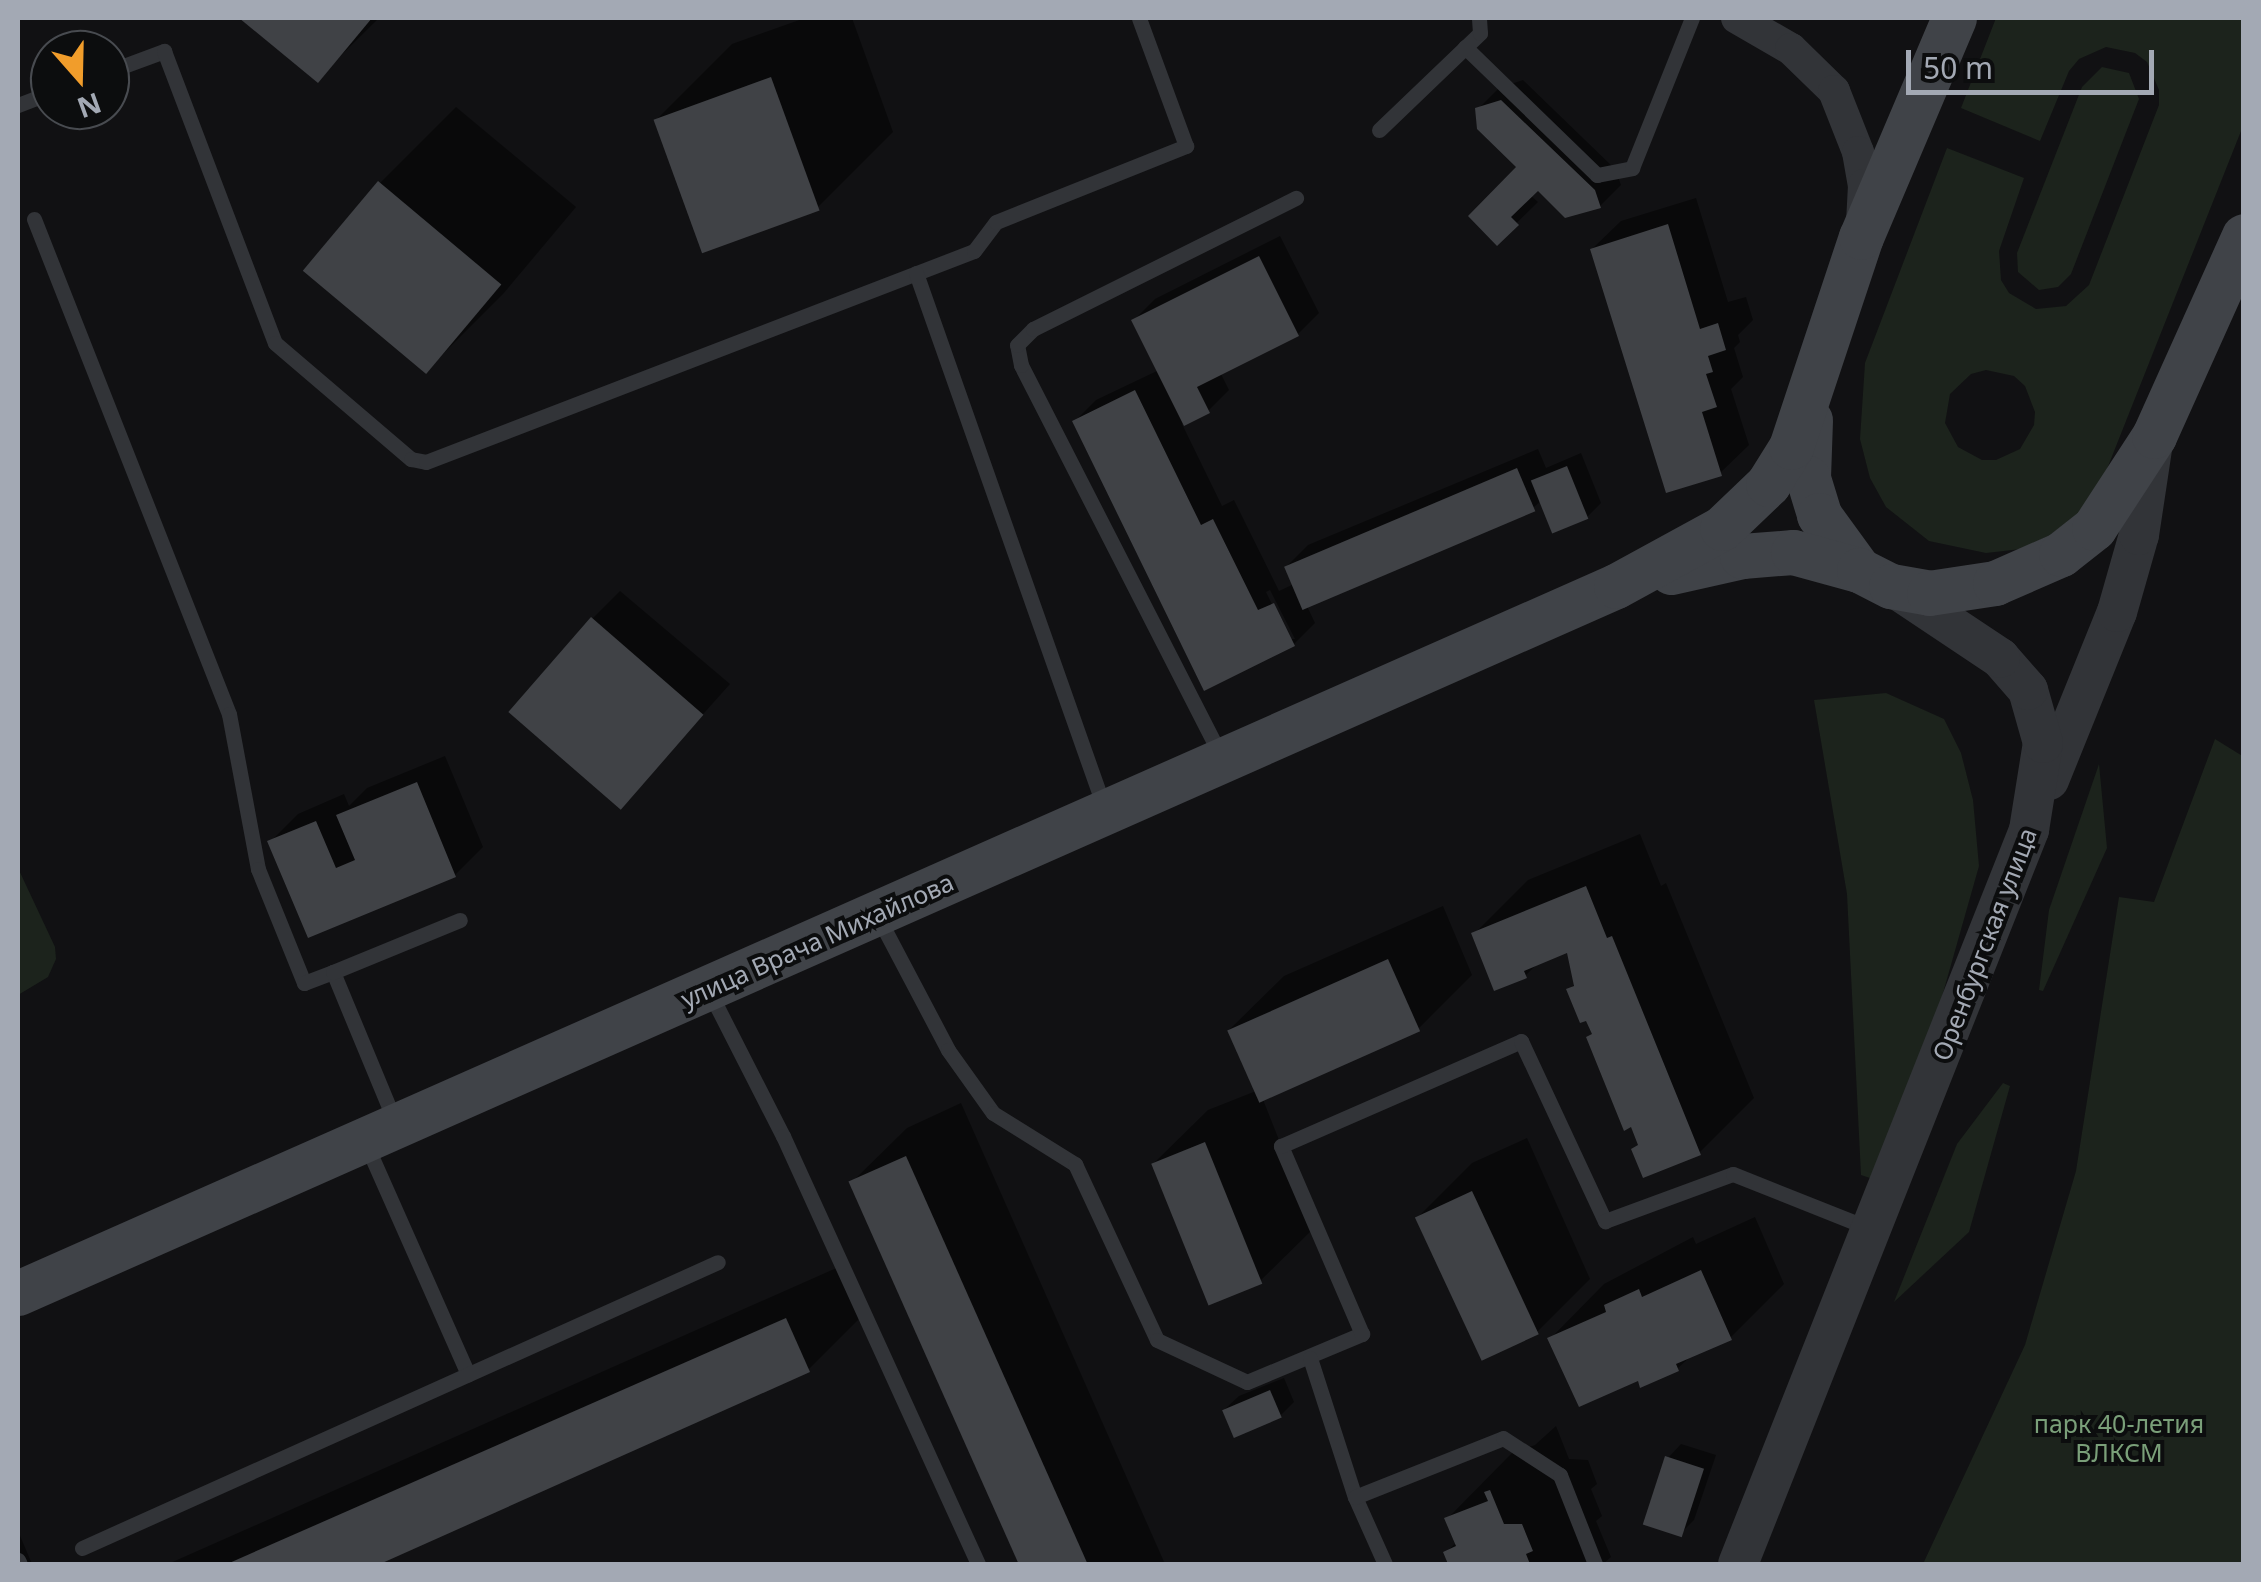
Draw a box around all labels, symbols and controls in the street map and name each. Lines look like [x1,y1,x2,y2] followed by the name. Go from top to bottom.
[30,30,130,130] north arrow
[1911,30,2158,92] scale bar
[1923,47,1993,88] text: 50 m
[72,85,107,128] text: N
[1926,823,2042,1065] street label: Оренбургская улица
[676,866,958,1014] street label: улица Врача Михайлова
[2034,1409,2204,1468] park label: парк 40-летия ВЛКСМ

